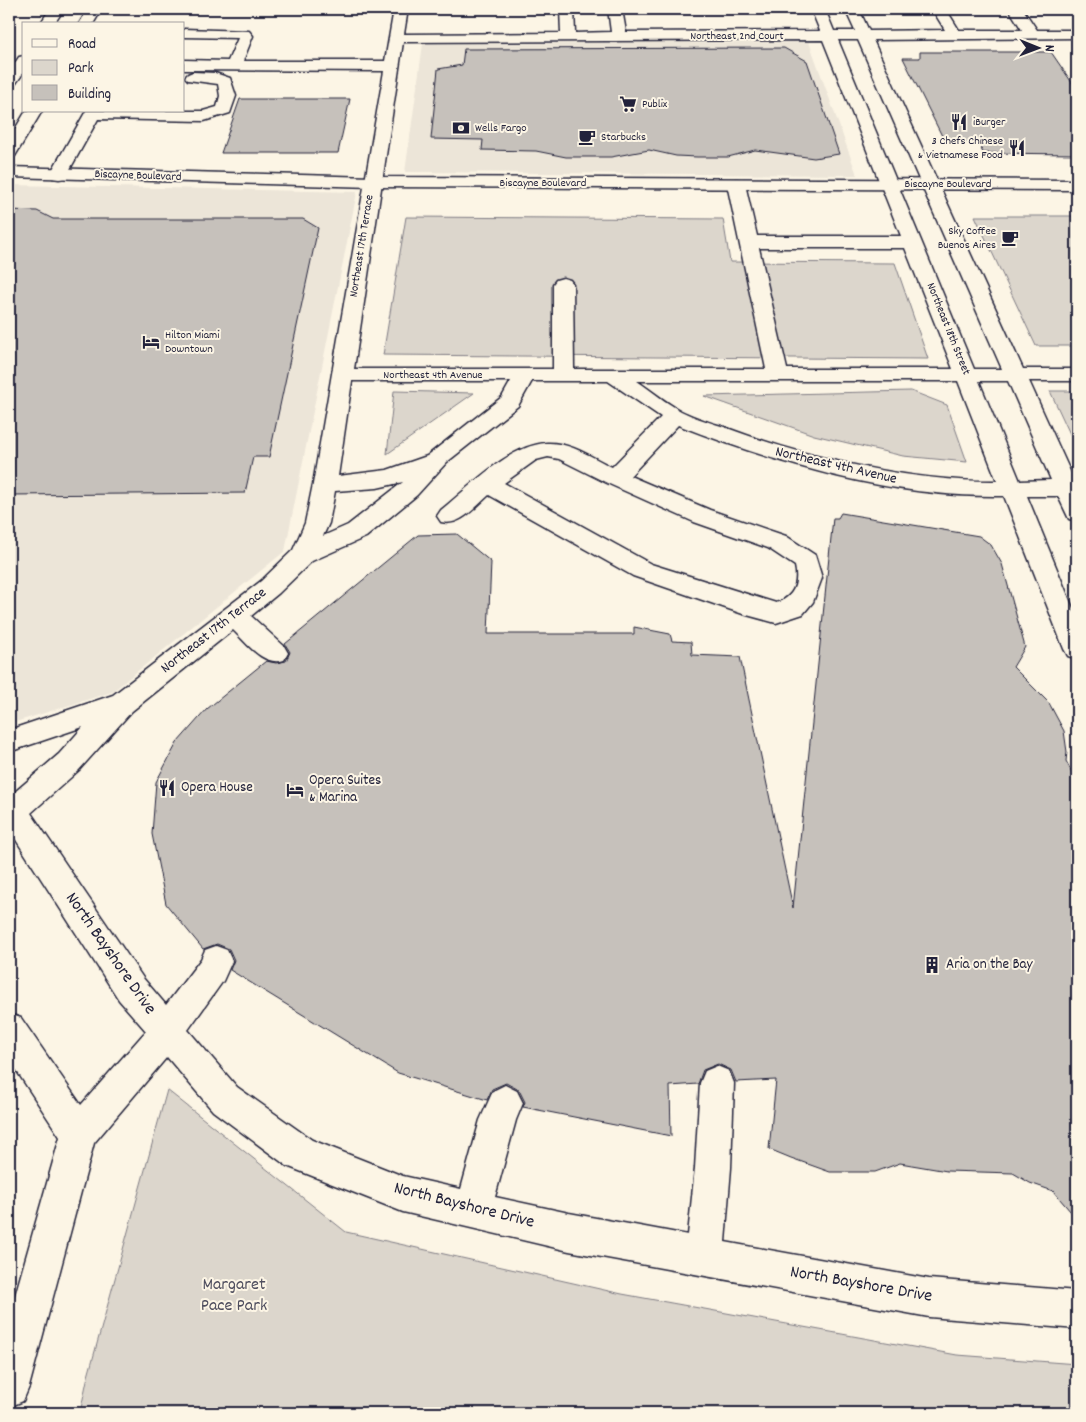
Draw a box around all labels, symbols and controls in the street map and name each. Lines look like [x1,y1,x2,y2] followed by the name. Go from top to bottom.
[22,22,185,112] legend
[1014,22,1064,72] north arrow
[690,28,784,45] street label: Northeast 2nd Court
[68,34,96,56] text: Road
[1039,45,1059,52] text: N
[68,58,94,80] text: Park
[68,84,111,106] text: Building
[618,94,638,114] supermarket icon: Publix
[642,96,668,113] place label: Publix
[949,112,969,132] restaurant icon: iBurger
[973,114,1006,131] place label: iBurger
[451,118,471,138] bank icon: Wells Fargo
[475,120,527,137] place label: Wells Fargo
[577,127,597,147] cafe icon: Starbucks
[601,129,646,146] place label: Starbucks
[918,133,1003,164] place label: 3 Chefs Chinese & Vietnamese Food
[1007,138,1027,158] restaurant icon: 3 Chefs Chinese & Vietnamese Food
[94,166,182,186] street label: Biscayne Boulevard
[500,175,586,192] street label: Biscayne Boulevard
[905,176,991,193] street label: Biscayne Boulevard
[346,194,378,298] street label: Northeast 17th Terrace
[938,223,996,254] place label: Sky Coffee Buenos Aires
[1000,228,1020,248] cafe icon: Sky Coffee Buenos Aires
[922,280,974,378] street label: Northeast 18th Street
[165,327,220,358] place label: Hilton Miami Downtown
[141,332,161,352] hotel icon: Hilton Miami Downtown
[383,367,483,384] street label: Northeast 4th Avenue
[773,441,899,491] street label: Northeast 4th Avenue
[156,582,272,679] street label: Northeast 17th Terrace
[309,770,381,809] place label: Opera Suites & Marina
[181,777,253,799] place label: Opera House
[157,778,177,798] restaurant icon: Opera House
[285,780,305,800] hotel icon: Opera Suites & Marina
[58,888,162,1020] street label: North Bayshore Drive
[946,954,1034,976] place label: Aria on the Bay
[922,955,942,975] building icon: Aria on the Bay
[391,1176,537,1236] street label: North Bayshore Drive
[788,1260,934,1310] street label: North Bayshore Drive
[201,1273,267,1319] park label: Margaret Pace Park

